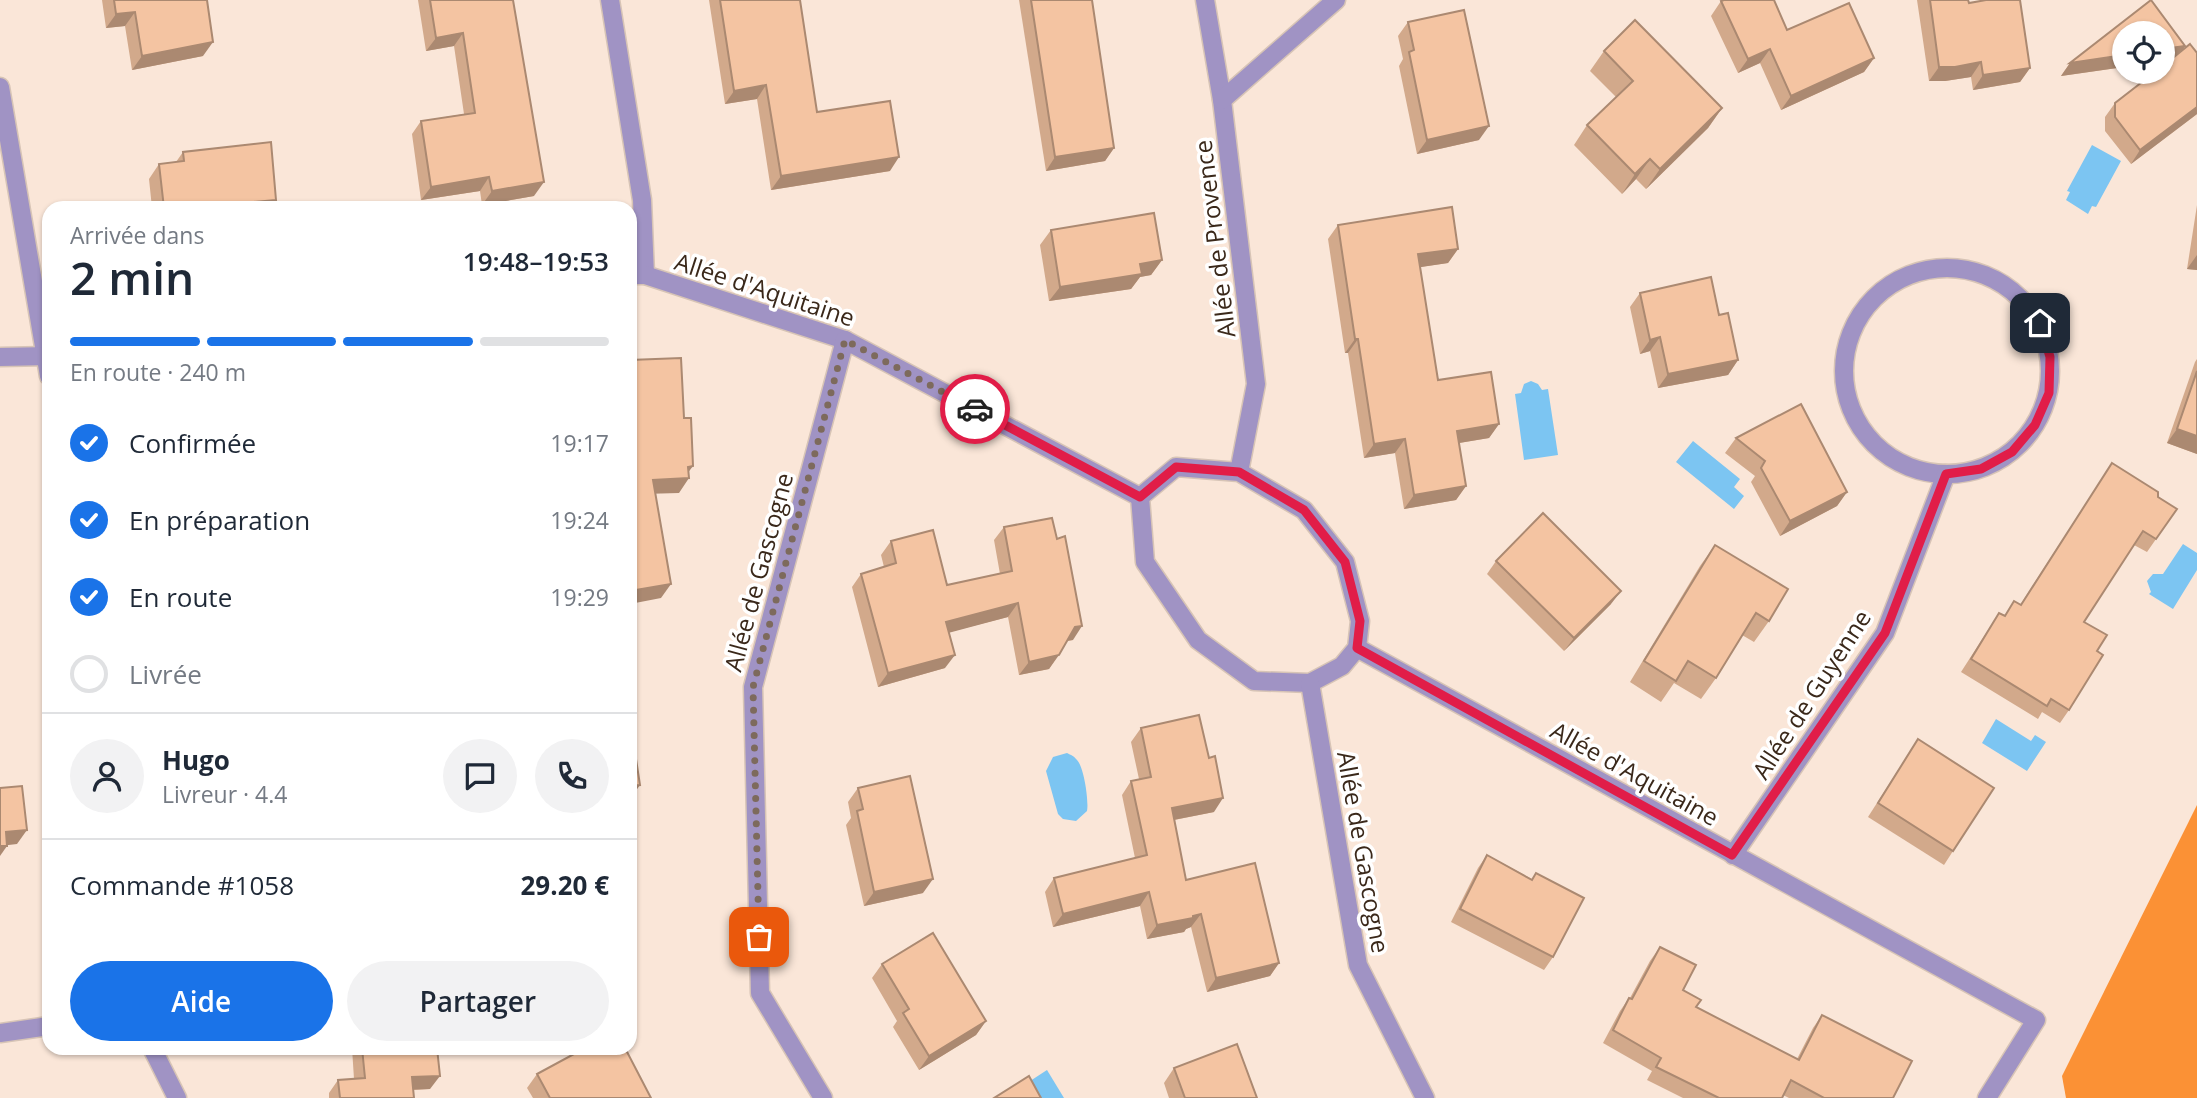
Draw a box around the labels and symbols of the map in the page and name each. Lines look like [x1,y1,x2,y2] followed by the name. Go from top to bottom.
[1186,138,1242,340] street label: Allée de Provence
[671,244,859,334] street label: Allée d'Aquitaine
[2010,293,2070,353] pin
[940,374,1010,444] courier
[716,469,800,675] street label: Allée de Gascogne
[1744,603,1878,785] street label: Allée de Guyenne
[1545,713,1725,833] street label: Allée d'Aquitaine
[1330,749,1398,955] street label: Allée de Gascogne
[729,907,789,967] pin

